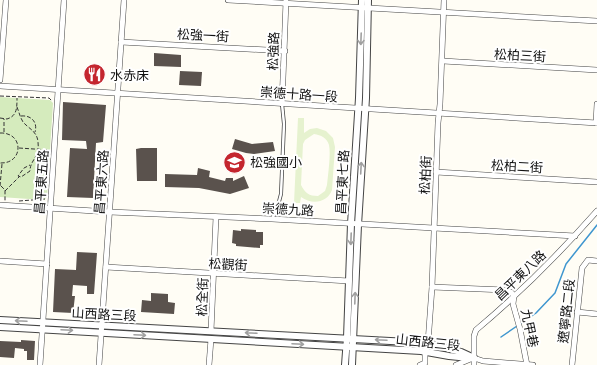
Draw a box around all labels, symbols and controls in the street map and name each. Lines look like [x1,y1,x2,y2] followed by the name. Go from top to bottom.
[176,25,229,47] street label: 松強一街
[263,31,285,71] street label: 松強路
[357,32,364,45] one-way arrow
[493,45,546,67] street label: 松柏三街
[82,62,108,88] restaurant icon: 水赤床
[110,66,149,86] place label: 水赤床
[259,82,339,108] street label: 崇德十路一段
[30,149,54,215] street label: 昌平東五路
[90,149,114,215] street label: 昌平東六路
[221,149,247,175] school or university icon: 松強國小
[331,149,355,215] street label: 昌平東七路
[250,153,302,173] place label: 松強國小
[415,155,437,195] street label: 松柏街
[490,156,543,178] street label: 松柏二街
[357,162,365,175] one-way arrow
[261,199,314,221] street label: 崇德九路
[347,232,354,245] one-way arrow
[490,246,551,305] street label: 昌平東八路
[208,254,248,276] street label: 松觀街
[192,277,214,317] street label: 松全街
[554,278,580,344] street label: 遼寧路二段
[351,292,359,305] one-way arrow
[71,303,137,327] street label: 山西路三段
[515,307,543,349] street label: 九甲巷
[15,317,28,324] one-way arrow
[60,327,73,334] one-way arrow
[245,329,258,336] one-way arrow
[395,330,461,356] street label: 山西路三段
[133,331,146,338] one-way arrow
[375,337,388,344] one-way arrow
[291,340,304,347] one-way arrow

